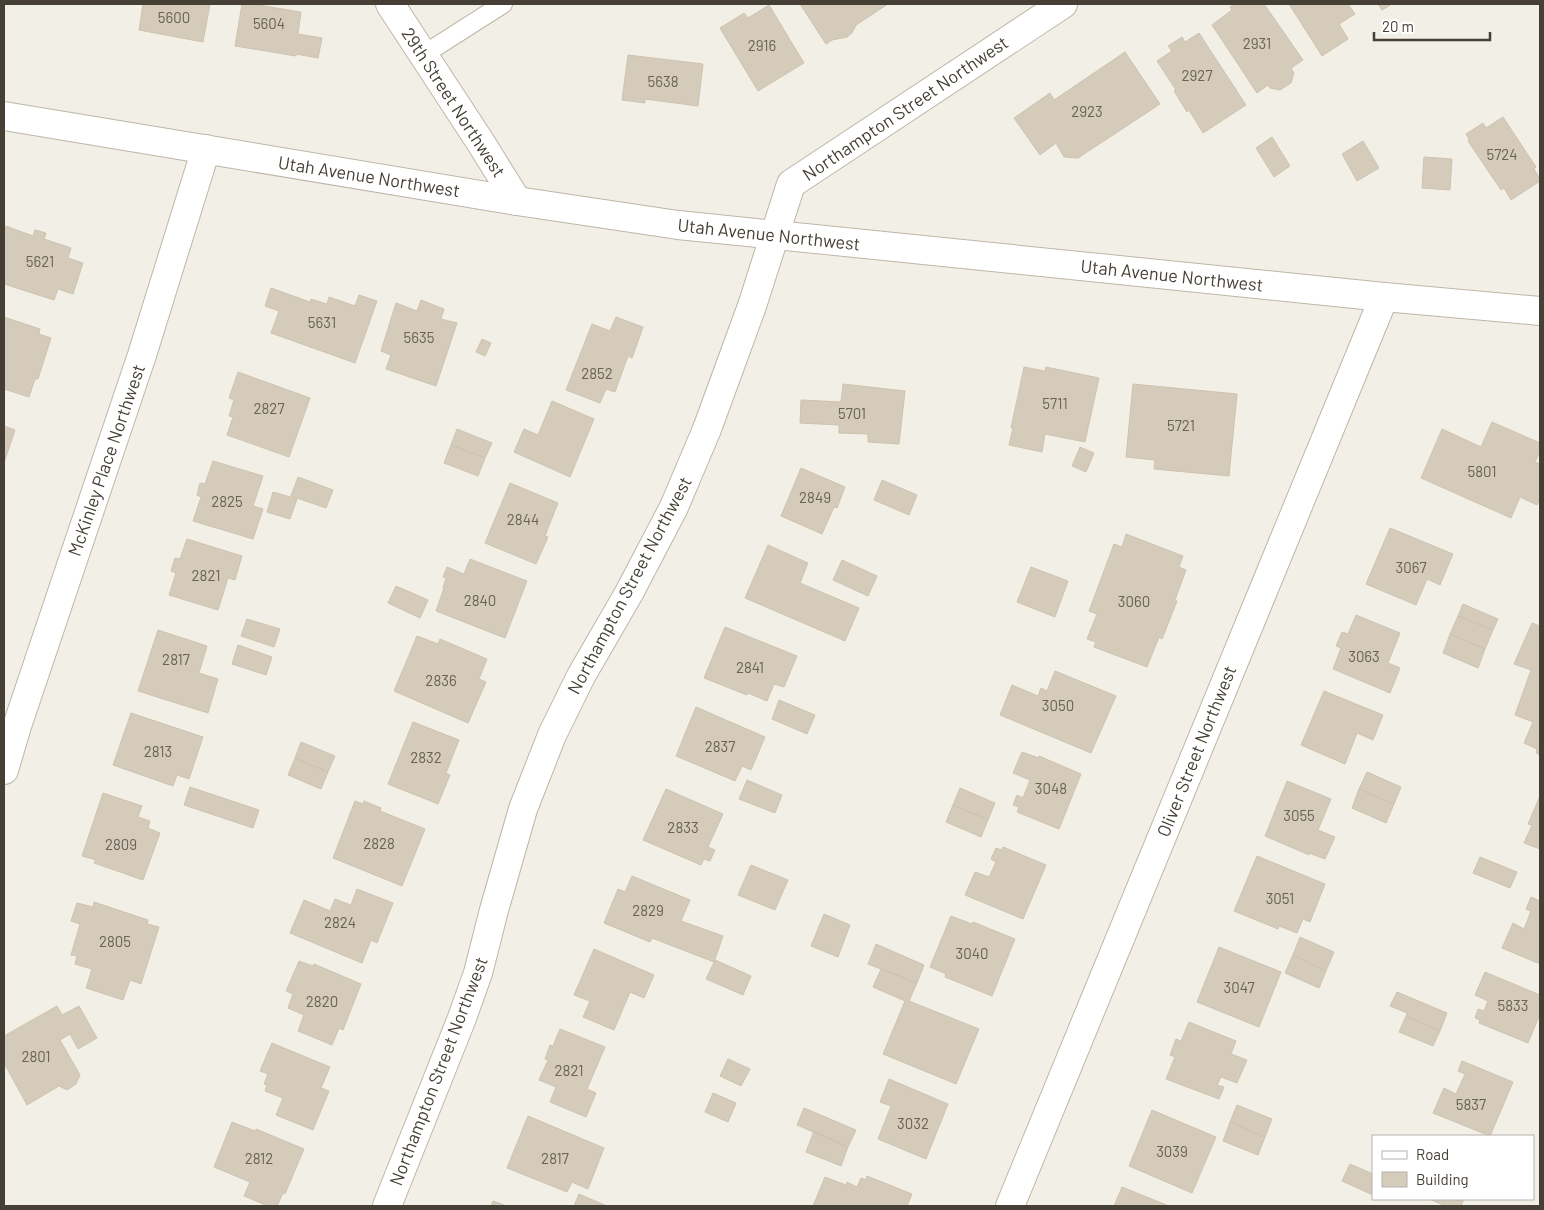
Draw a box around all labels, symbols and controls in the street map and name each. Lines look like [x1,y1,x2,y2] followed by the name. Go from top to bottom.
[158,8,190,26] house number: 5600
[1374,10,1490,42] scale bar
[253,14,285,32] house number: 5604
[1382,17,1414,35] text: 20 m
[397,23,511,181] street label: 29th Street Northwest
[798,31,1012,185] street label: Northampton Street Northwest
[1243,34,1271,52] house number: 2931
[748,36,776,54] house number: 2916
[1182,66,1213,84] house number: 2927
[648,72,678,90] house number: 5638
[1071,102,1103,120] house number: 2923
[1486,145,1518,163] house number: 5724
[277,151,461,201] street label: Utah Avenue Northwest
[677,213,861,255] street label: Utah Avenue Northwest
[26,252,54,270] house number: 5621
[1080,254,1264,296] street label: Utah Avenue Northwest
[308,313,336,331] house number: 5631
[404,328,434,346] house number: 5635
[63,361,149,559] street label: McKinley Place Northwest
[581,364,613,382] house number: 2852
[1042,394,1068,412] house number: 5711
[254,399,285,417] house number: 2827
[838,404,866,422] house number: 5701
[1167,416,1195,434] house number: 5721
[1468,462,1496,480] house number: 5801
[562,472,696,698] street label: Northampton Street Northwest
[799,488,831,506] house number: 2849
[211,492,243,510] house number: 2825
[507,510,539,528] house number: 2844
[1395,558,1427,576] house number: 3067
[192,566,220,584] house number: 2821
[464,591,496,609] house number: 2840
[1118,592,1150,610] house number: 3060
[1348,647,1380,665] house number: 3063
[162,650,190,668] house number: 2817
[736,658,764,676] house number: 2841
[1152,662,1240,840] street label: Oliver Street Northwest
[425,671,457,689] house number: 2836
[1042,696,1074,714] house number: 3050
[705,737,735,755] house number: 2837
[144,742,172,760] house number: 2813
[410,748,442,766] house number: 2832
[1035,779,1067,797] house number: 3048
[1283,806,1315,824] house number: 3055
[667,818,699,836] house number: 2833
[363,834,395,852] house number: 2828
[105,835,137,853] house number: 2809
[1266,889,1294,907] house number: 3051
[632,901,664,919] house number: 2829
[324,913,356,931] house number: 2824
[99,932,131,950] house number: 2805
[956,944,988,962] house number: 3040
[384,953,492,1189] street label: Northampton Street Northwest
[1223,978,1255,996] house number: 3047
[306,992,338,1010] house number: 2820
[1498,996,1528,1014] house number: 5833
[21,1047,51,1065] house number: 2801
[555,1061,583,1079] house number: 2821
[1456,1095,1486,1113] house number: 5837
[897,1114,929,1132] house number: 3032
[1372,1135,1534,1200] legend
[1156,1142,1188,1160] house number: 3039
[1416,1145,1449,1163] text: Road
[245,1149,273,1167] house number: 2812
[541,1149,569,1167] house number: 2817
[1416,1170,1469,1188] text: Building

